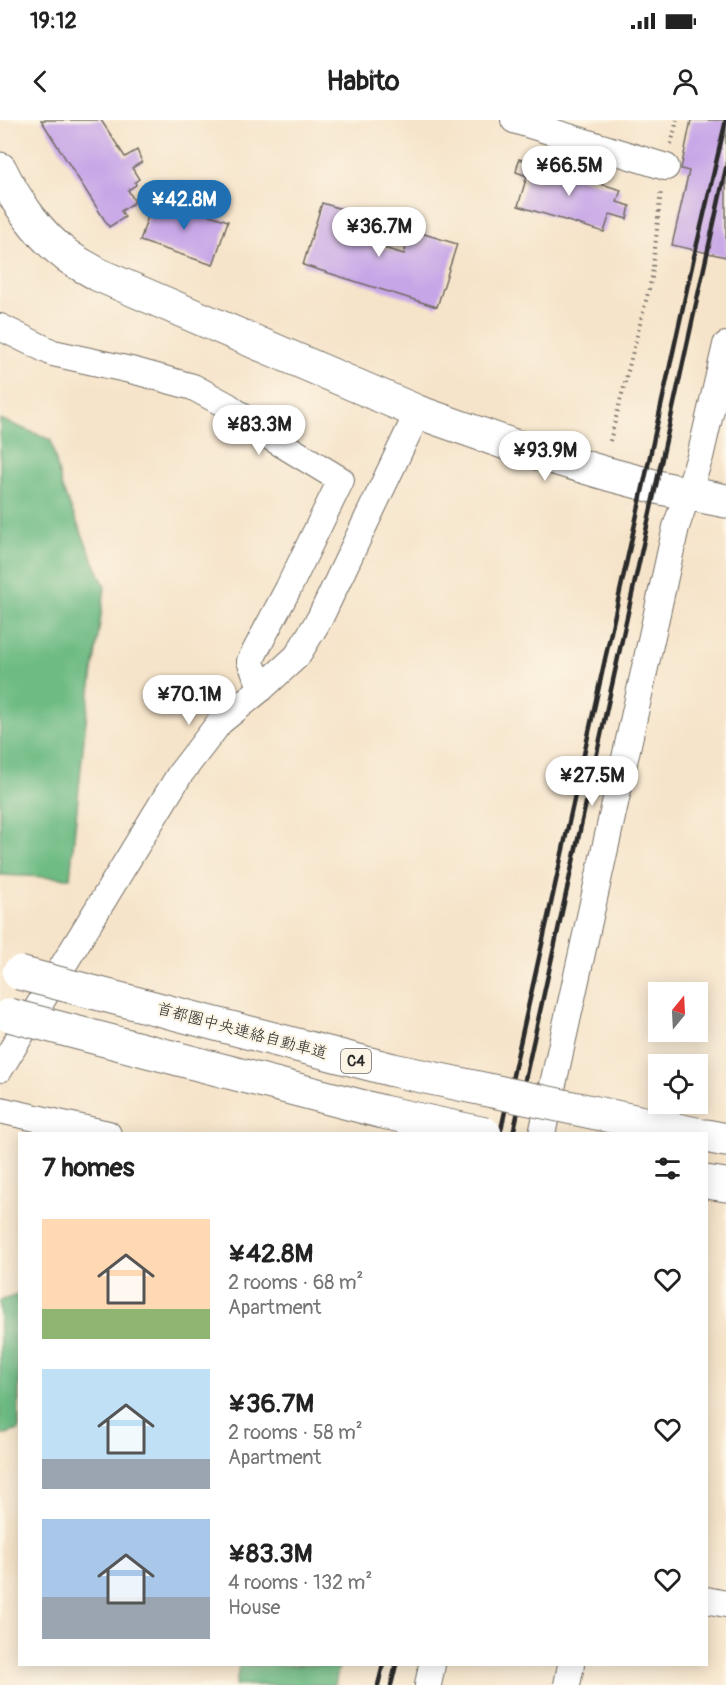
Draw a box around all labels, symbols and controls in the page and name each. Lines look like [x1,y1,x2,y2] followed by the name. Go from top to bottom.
[30,7,77,35] text: 19:12
[24,65,57,98] icon: back
[326,65,400,98] text: Habito
[669,65,702,98] icon: person
[520,146,618,197] pin: ¥66.5M
[536,153,602,178] text: ¥66.5M
[135,180,233,231] pin: ¥42.8M
[151,187,217,212] text: ¥42.8M
[330,207,428,258] pin: ¥36.7M
[346,214,412,239] text: ¥36.7M
[210,405,308,456] pin: ¥83.3M
[226,412,292,437] text: ¥83.3M
[496,431,594,482] pin: ¥93.9M
[513,438,577,463] text: ¥93.9M
[140,675,238,726] pin: ¥70.1M
[157,682,221,707] text: ¥70.1M
[543,756,641,807] pin: ¥27.5M
[559,763,625,788] text: ¥27.5M
[648,982,708,1042] north arrow
[648,982,708,1114] map controls
[154,999,330,1063] street label: 首都圏中央連絡自動車道
[341,1049,371,1073] road number: C4
[648,1054,708,1114] button: locate
[42,1152,134,1184] text: 7 homes
[651,1152,684,1185] icon: filters
[228,1238,313,1270] text: ¥42.8M
[90,1243,162,1315] icon: home
[651,1263,684,1296] icon: heart
[228,1270,363,1295] text: 2 rooms · 68 m²
[228,1295,321,1320] text: Apartment
[228,1388,314,1420] text: ¥36.7M
[90,1393,162,1465] icon: home
[651,1413,684,1446] icon: heart
[228,1420,363,1445] text: 2 rooms · 58 m²
[228,1445,321,1470] text: Apartment
[228,1538,313,1570] text: ¥83.3M
[90,1543,162,1615] icon: home
[651,1563,684,1596] icon: heart
[228,1570,372,1595] text: 4 rooms · 132 m²
[228,1595,280,1620] text: House

